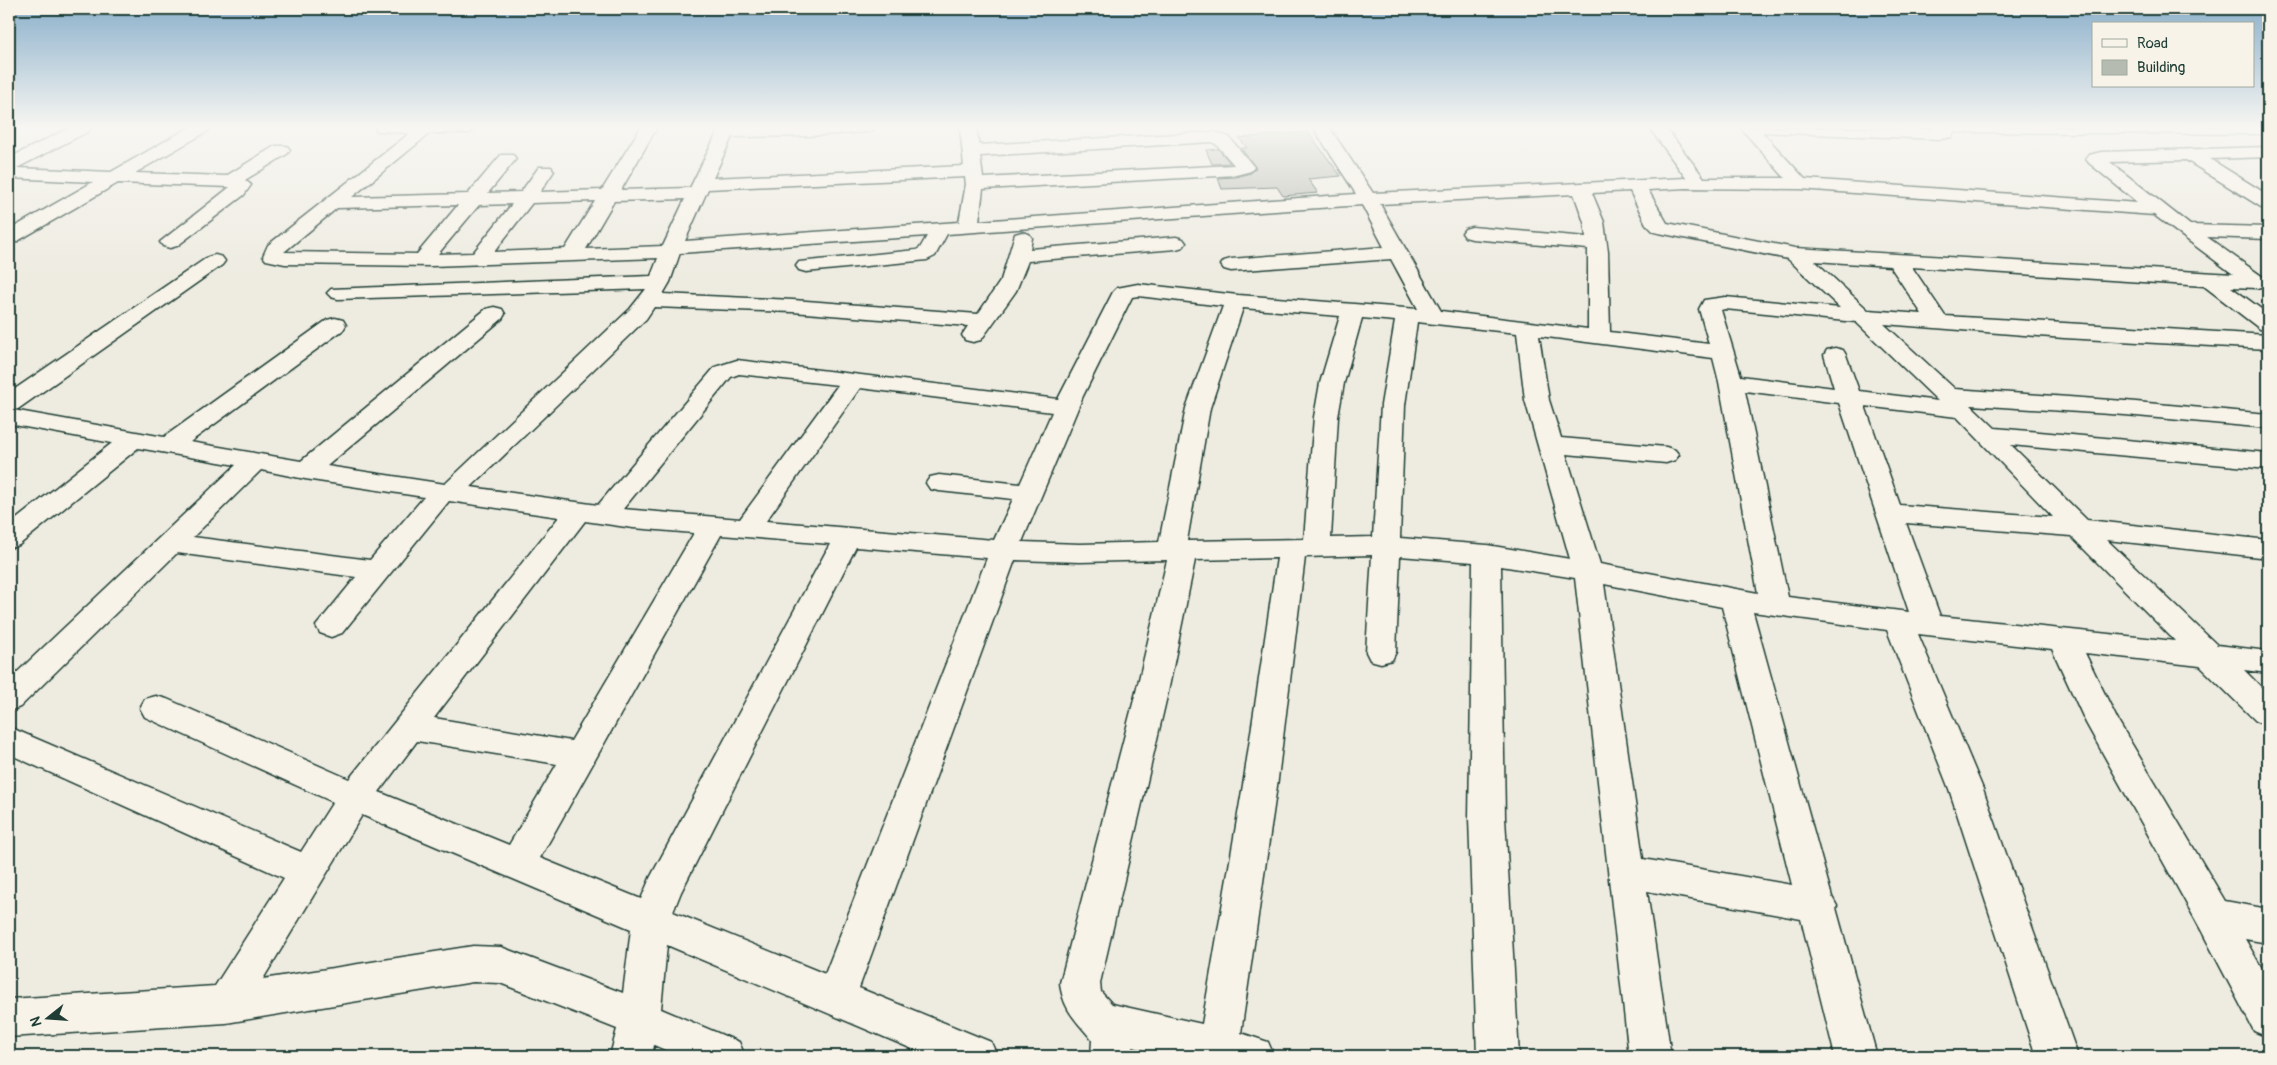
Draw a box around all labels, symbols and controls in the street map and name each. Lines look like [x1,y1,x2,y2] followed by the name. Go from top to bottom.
[2092,22,2254,88] legend
[2137,34,2168,53] text: Road
[2137,58,2185,77] text: Building
[22,992,72,1042] north arrow
[27,1015,46,1029] text: N

